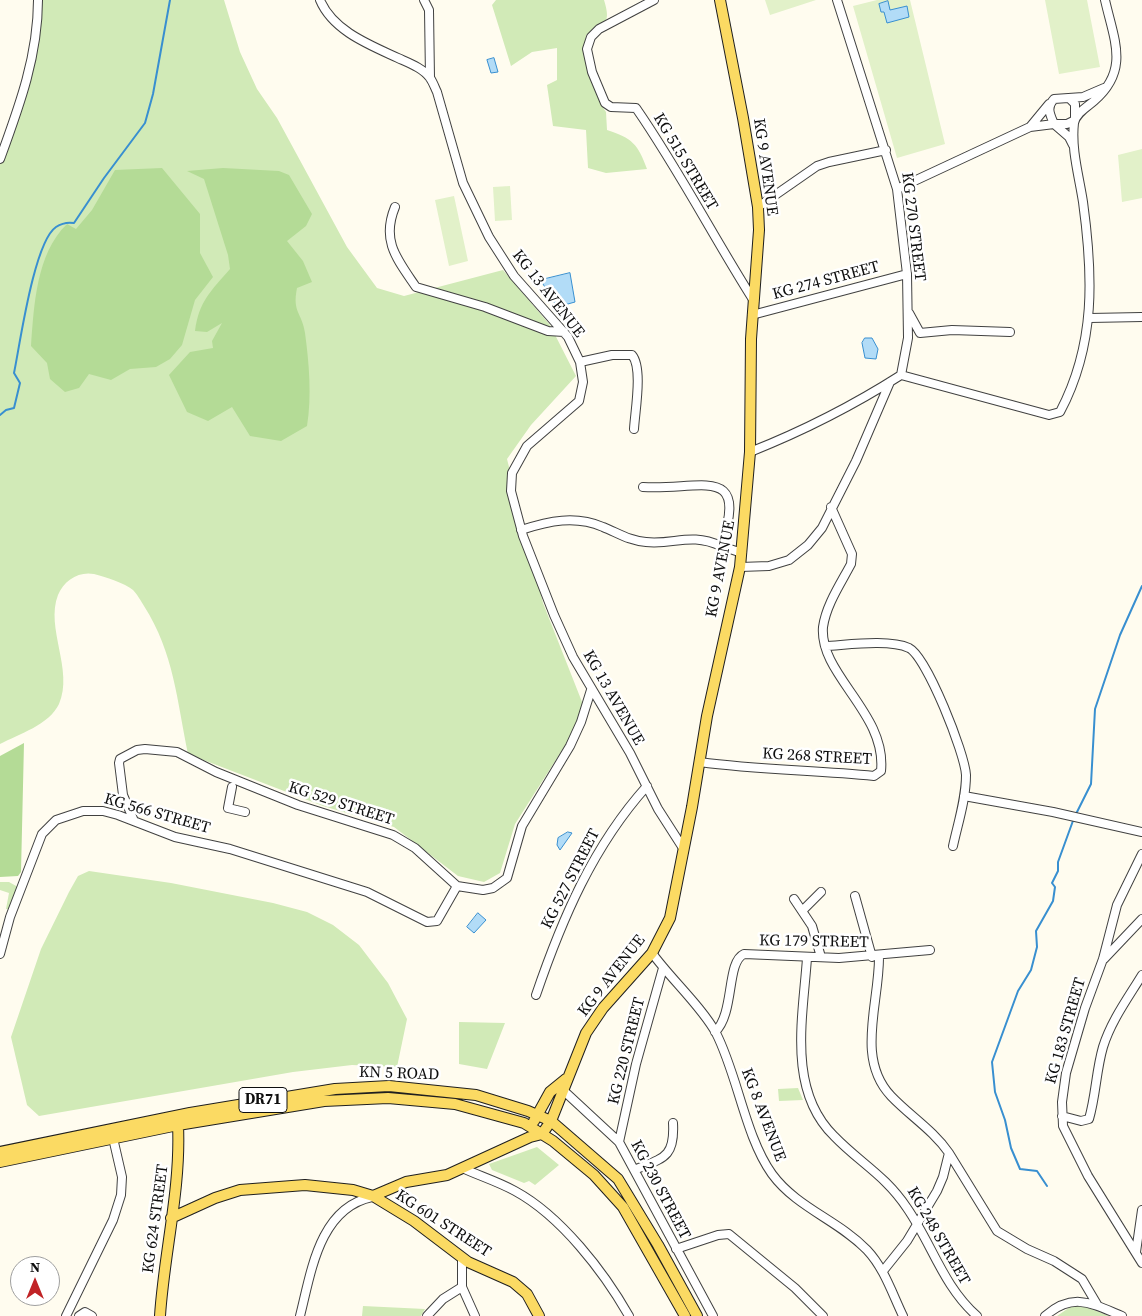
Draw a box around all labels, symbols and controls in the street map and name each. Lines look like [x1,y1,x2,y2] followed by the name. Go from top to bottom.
[649,110,721,214] street label: KG 515 STREET
[749,117,781,217] street label: KG 9 AVENUE
[897,171,929,283] street label: KG 270 STREET
[508,246,588,342] street label: KG 13 AVENUE
[771,258,881,304] street label: KG 274 STREET
[702,519,740,619] street label: KG 9 AVENUE
[578,647,648,749] street label: KG 13 AVENUE
[762,745,872,769] street label: KG 268 STREET
[286,778,396,830] street label: KG 529 STREET
[102,790,212,838] street label: KG 566 STREET
[538,826,604,932] street label: KG 527 STREET
[574,931,650,1021] street label: KG 9 AVENUE
[759,931,869,953] street label: KG 179 STREET
[1042,976,1090,1086] street label: KG 183 STREET
[604,995,650,1107] street label: KG 220 STREET
[358,1063,440,1085] street label: KN 5 ROAD
[736,1066,790,1164] street label: KG 8 AVENUE
[239,1088,287,1112] road number: DR71
[626,1137,694,1243] street label: KG 230 STREET
[139,1163,173,1275] street label: KG 624 STREET
[902,1184,974,1288] street label: KG 248 STREET
[392,1186,494,1262] street label: KG 601 STREET
[10,1256,60,1306] north arrow
[30,1257,40,1277] text: N

